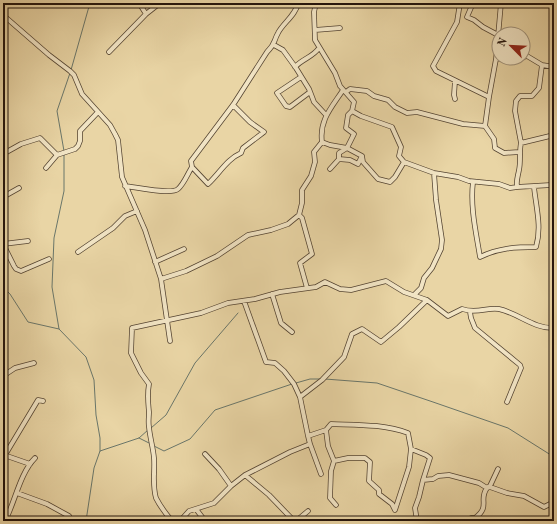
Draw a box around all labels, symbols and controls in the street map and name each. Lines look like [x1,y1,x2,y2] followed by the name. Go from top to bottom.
[491,26,531,66] north arrow
[497,36,510,49] text: N

